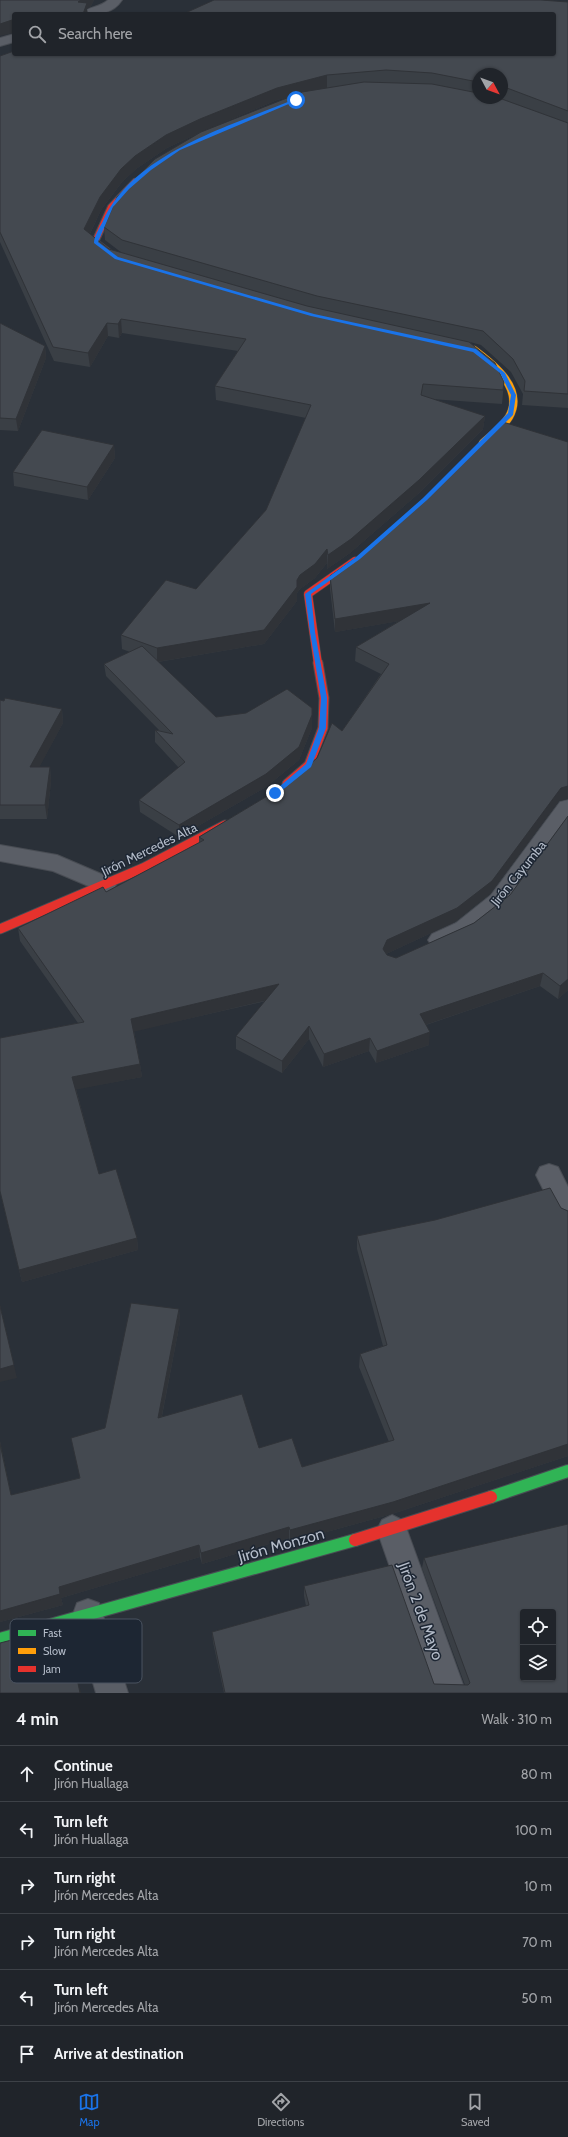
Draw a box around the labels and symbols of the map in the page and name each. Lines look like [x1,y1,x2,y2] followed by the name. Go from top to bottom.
[472,68,508,104] north arrow
[287,91,305,109] route start
[266,784,284,802] route end
[98,819,200,880] street label: Jirón Mercedes Alta
[486,837,550,910] street label: Jirón Cayumba
[235,1524,327,1567] street label: Jirón Monzon
[394,1558,448,1663] street label: Jirón 2 de Mayo
[10,1619,142,1683] legend
[43,1626,62,1640] text: Fast
[43,1644,66,1658] text: Slow
[42,1662,61,1676] text: Jam

